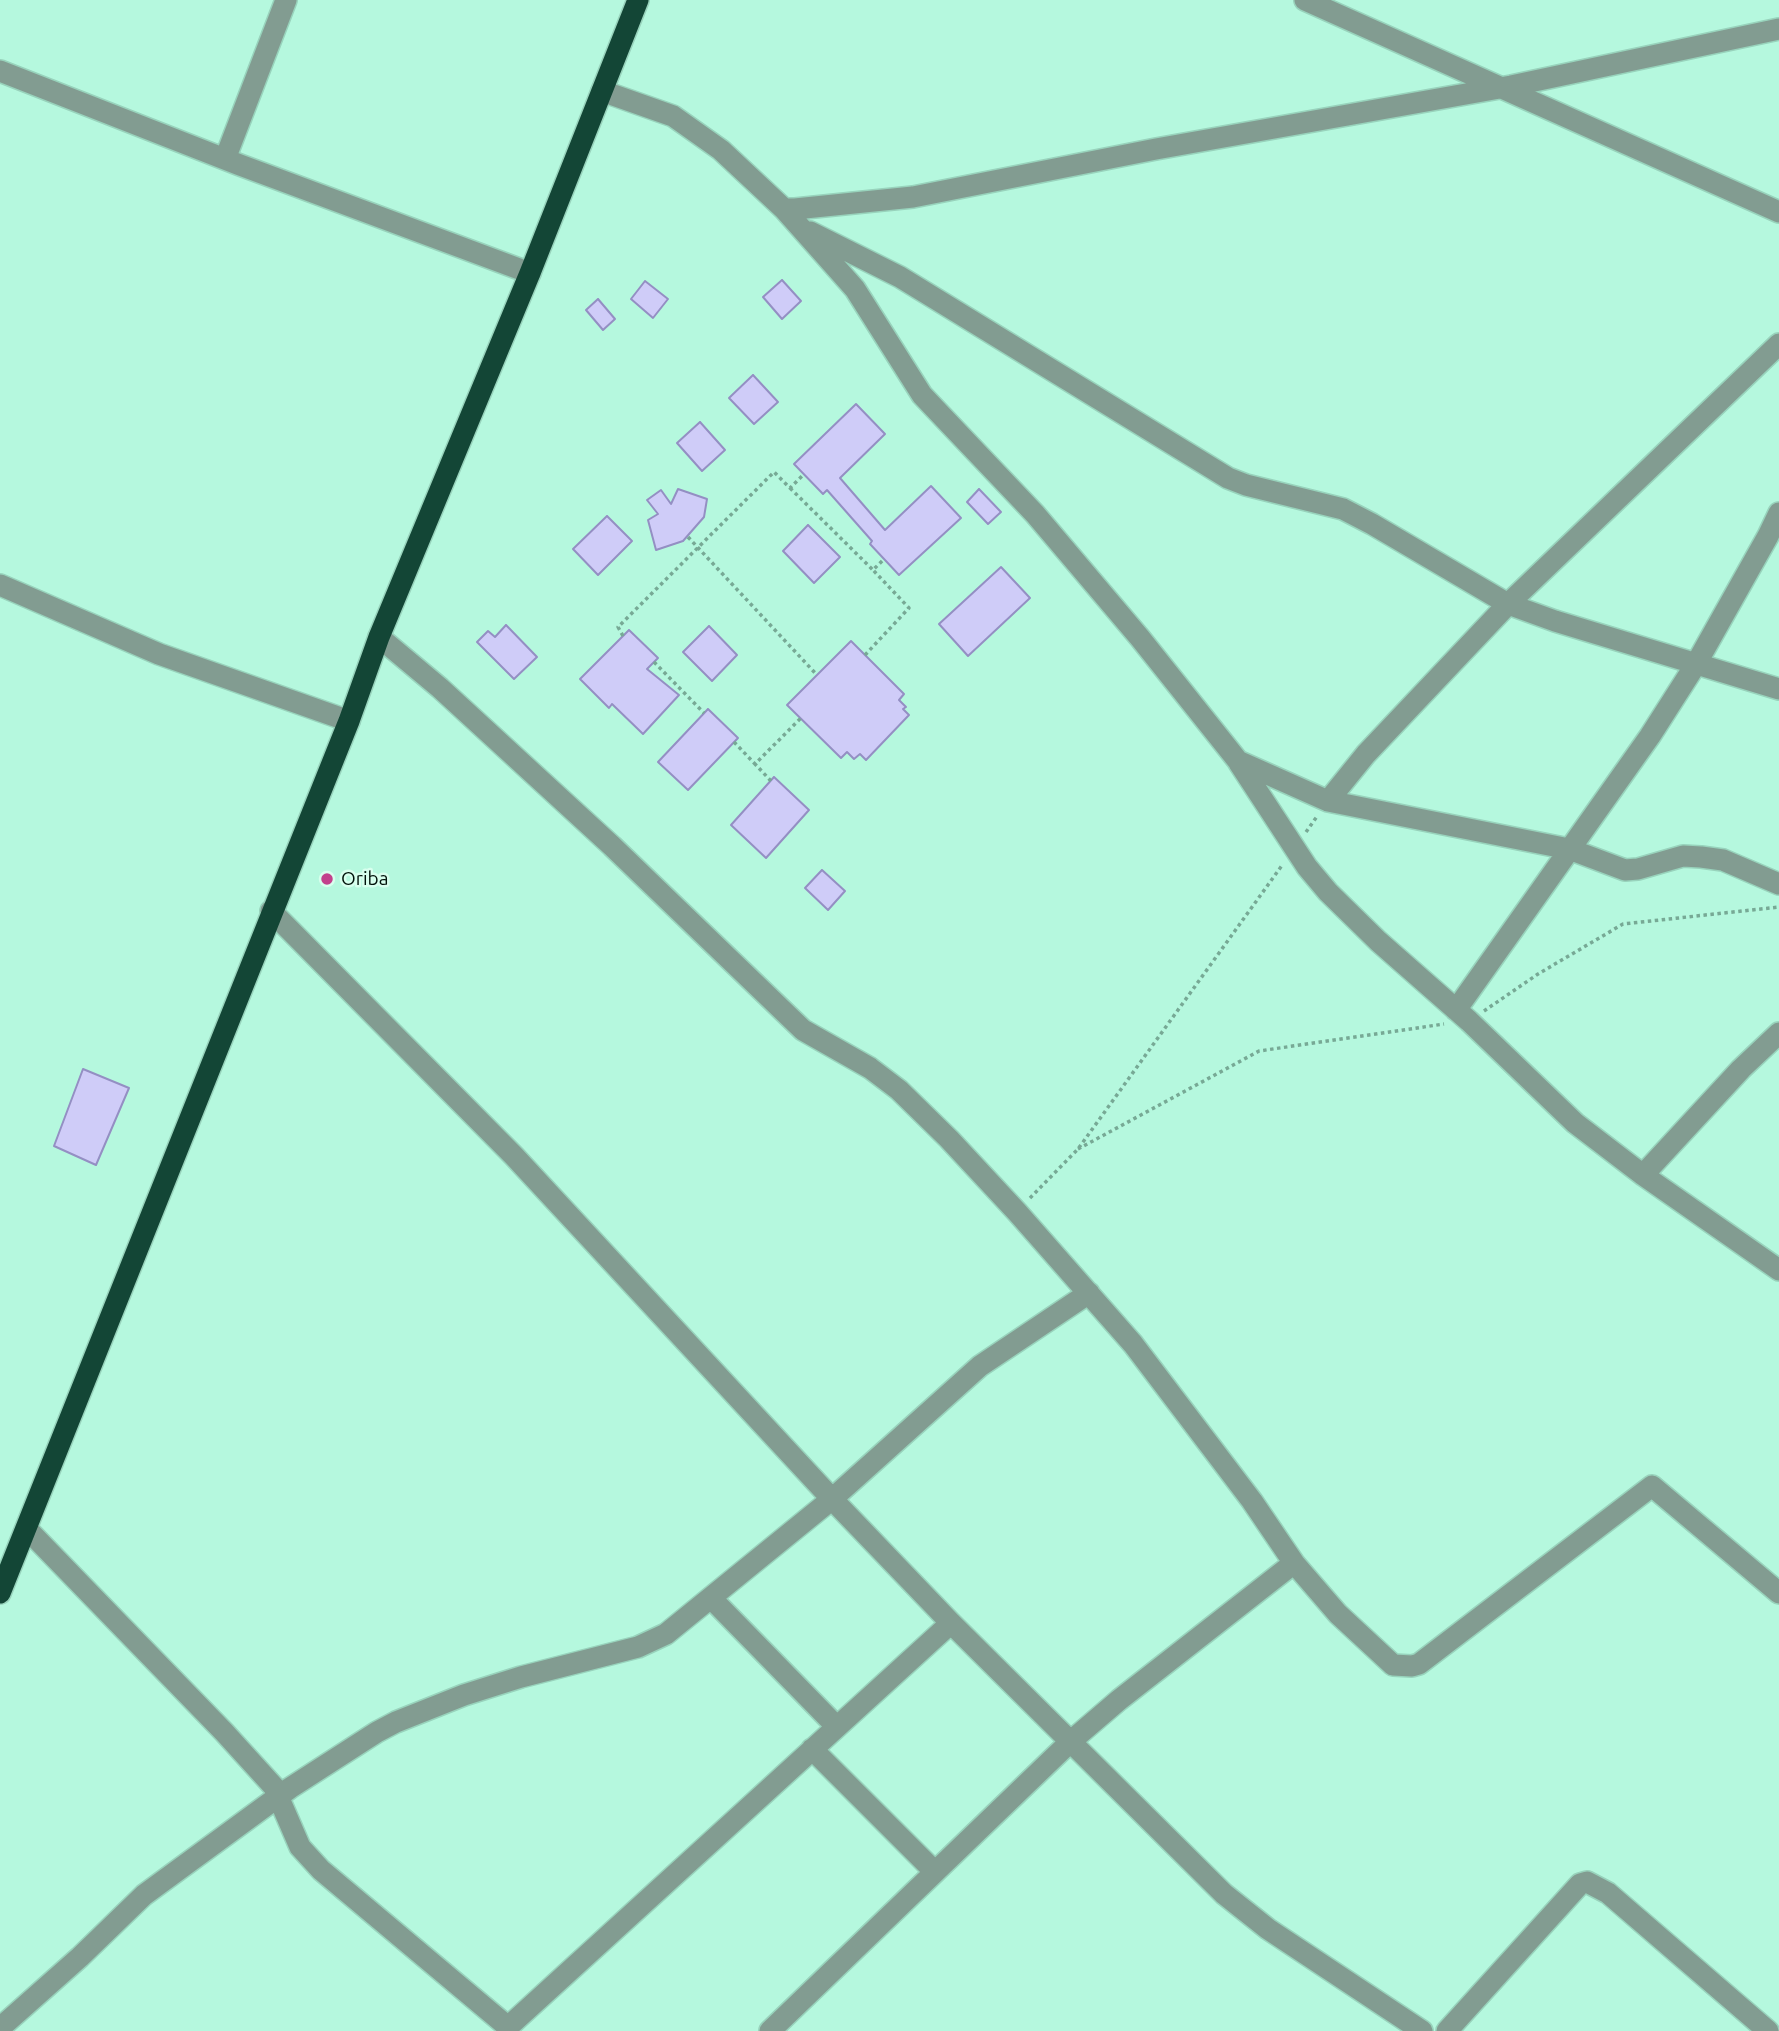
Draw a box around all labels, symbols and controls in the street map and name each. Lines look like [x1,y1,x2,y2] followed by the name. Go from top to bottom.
[341,868,388,890] place label: Oriba
[319,871,335,887] marker: Oriba

